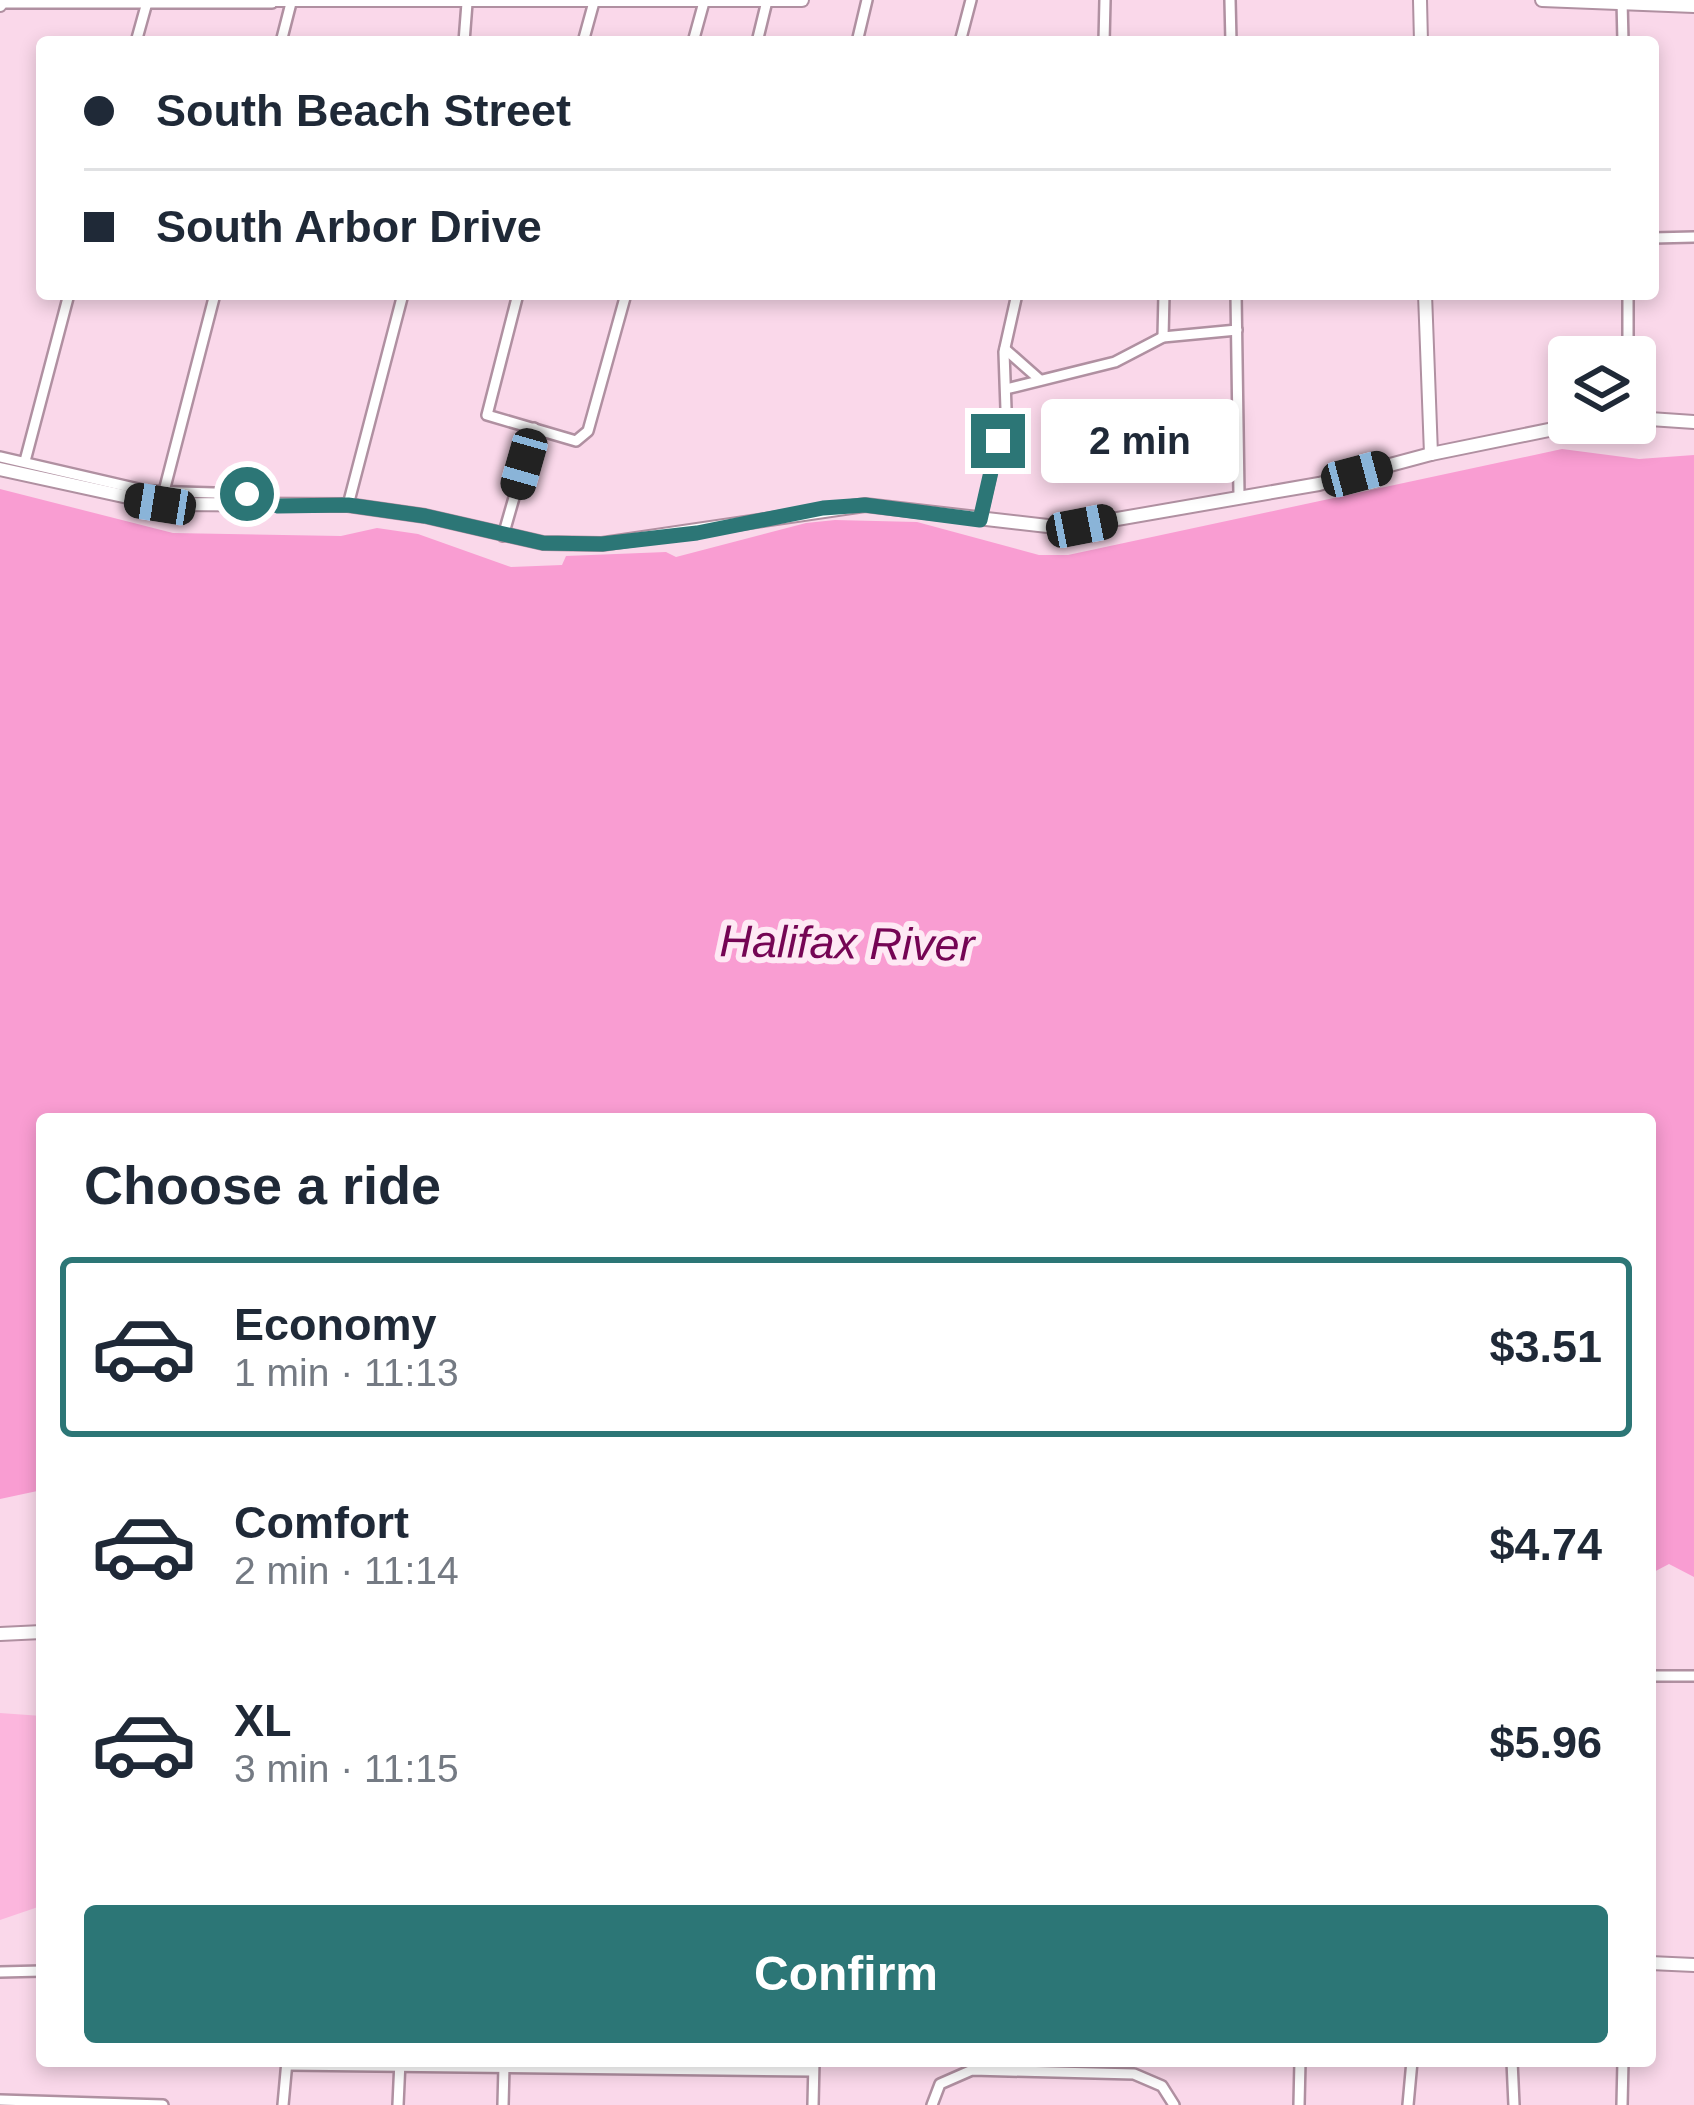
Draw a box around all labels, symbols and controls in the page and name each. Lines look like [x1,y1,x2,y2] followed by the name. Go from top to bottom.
[156,85,571,136] text: South Beach Street
[156,201,542,252] text: South Arbor Drive
[1548,336,1656,444] map controls
[1548,336,1656,444] button: layers
[1040,399,1238,483] callout: 2 min
[971,414,1025,468] route end
[1089,419,1191,462] text: 2 min
[497,424,551,504] car
[1318,447,1396,501] car
[220,467,274,521] route start
[122,481,198,527] car
[1043,501,1121,551] car
[719,915,977,971] water label: Halifax River
[84,1155,441,1215] text: Choose a ride
[90,1293,198,1401] icon: car
[234,1299,437,1350] text: Economy
[1489,1321,1602,1372] text: $3.51
[234,1351,459,1394] text: 1 min · 11:13
[90,1491,198,1599] icon: car
[234,1497,409,1548] text: Comfort
[1489,1519,1602,1570] text: $4.74
[234,1549,459,1592] text: 2 min · 11:14
[90,1689,198,1797] icon: car
[234,1695,292,1746] text: XL
[1489,1717,1602,1768] text: $5.96
[234,1747,459,1790] text: 3 min · 11:15
[84,1905,1608,2043] button: Confirm

